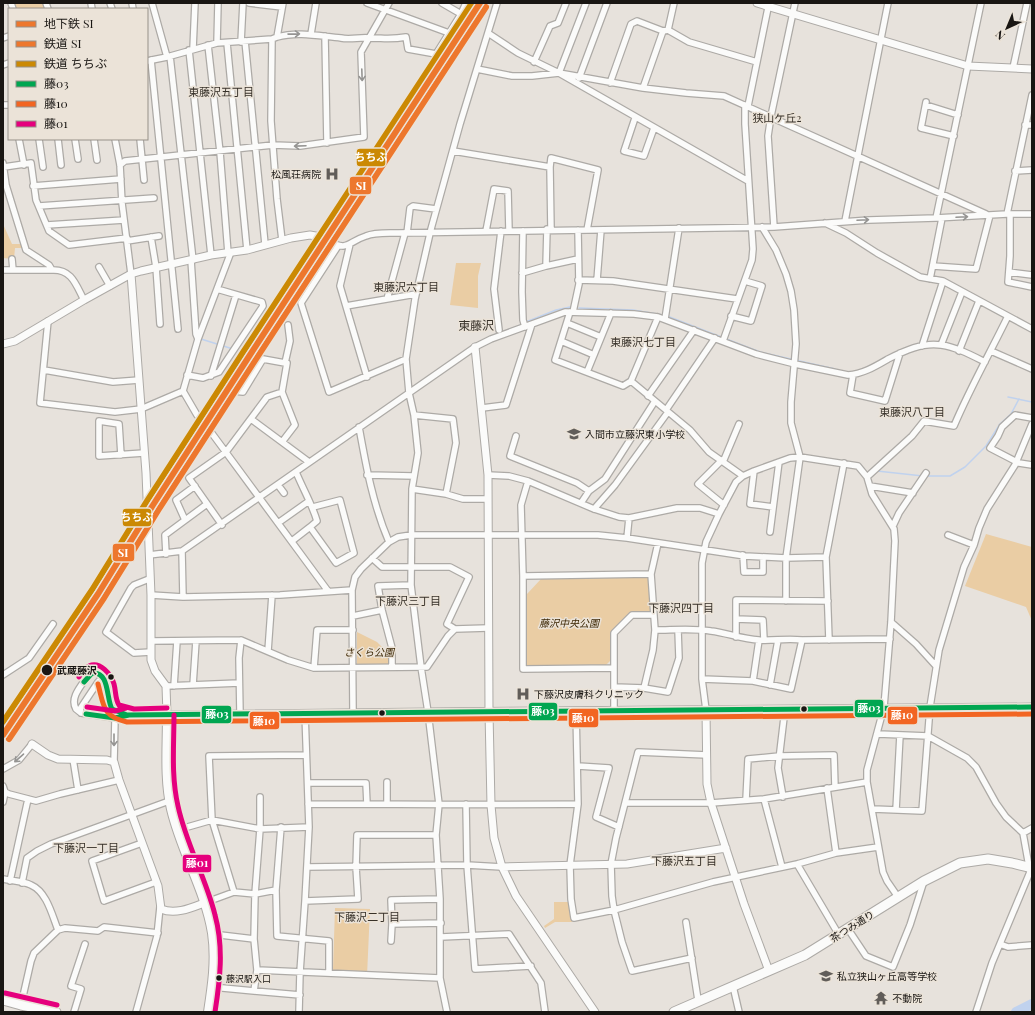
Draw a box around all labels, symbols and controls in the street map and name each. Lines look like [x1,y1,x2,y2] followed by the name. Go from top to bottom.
[8,8,148,140] legend
[987,8,1027,48] north arrow
[44,15,94,31] text: 地下鉄 SI
[992,27,1008,44] text: N
[287,31,300,38] one-way arrow
[44,35,82,51] text: 鉄道 SI
[44,55,107,71] text: 鉄道 ちちぶ
[358,68,366,81] one-way arrow
[44,75,69,91] text: 藤03
[188,84,254,99] district label: 東藤沢五丁目
[44,95,68,111] text: 藤10
[752,110,802,125] district label: 狭山ケ丘2
[44,115,68,131] text: 藤01
[294,142,307,150] one-way arrow
[356,148,386,167] line badge: ちちぶ
[355,149,388,164] text: ちちぶ
[324,166,340,182] hospital icon: 松風荘病院
[271,167,321,181] place label: 松風荘病院
[349,176,372,195] line badge: SI
[356,178,366,193] text: SI
[955,213,968,220] one-way arrow
[856,216,869,224] one-way arrow
[373,279,439,294] district label: 東藤沢六丁目
[458,317,494,333] district label: 東藤沢
[610,334,676,349] district label: 東藤沢七丁目
[879,404,945,419] district label: 東藤沢八丁目
[566,426,582,442] school or university icon: 入間市立藤沢東小学校
[585,427,685,441] place label: 入間市立藤沢東小学校
[122,508,152,527] line badge: ちちぶ
[121,509,154,524] text: ちちぶ
[112,543,135,562] line badge: SI
[118,545,128,560] text: SI
[375,593,441,608] district label: 下藤沢三丁目
[648,600,714,615] district label: 下藤沢四丁目
[539,616,601,630] park label: 藤沢中央公園
[344,645,396,659] park label: さくら公園
[40,663,54,677] marker: 武蔵藤沢
[57,663,97,677] place label: 武蔵藤沢
[106,672,116,682] unlabelled marker
[515,686,531,702] hospital icon: 下藤沢皮膚科クリニック
[534,687,644,701] place label: 下藤沢皮膚科クリニック
[854,699,884,718] line badge: 藤03
[857,700,881,715] text: 藤03
[528,702,558,721] line badge: 藤03
[531,703,555,718] text: 藤03
[799,704,809,714] unlabelled marker
[201,705,232,724] line badge: 藤03
[205,706,229,721] text: 藤03
[887,706,918,725] line badge: 藤10
[891,707,913,722] text: 藤10
[377,708,387,718] unlabelled marker
[568,708,599,728] line badge: 藤10
[572,710,594,725] text: 藤10
[249,711,280,730] line badge: 藤10
[253,713,275,728] text: 藤10
[111,733,118,746] one-way arrow
[14,754,24,763] one-way arrow
[53,840,119,855] district label: 下藤沢一丁目
[651,853,717,868] district label: 下藤沢五丁目
[182,854,212,873] line badge: 藤01
[186,855,208,870] text: 藤01
[827,907,877,945] street label: 茶つみ通り
[334,909,400,924] district label: 下藤沢二丁目
[818,968,834,984] school or university icon: 私立狭山ヶ丘高等学校
[837,969,937,983] place label: 私立狭山ヶ丘高等学校
[226,972,271,984] place label: 藤沢駅入口
[214,973,224,983] marker: 藤沢駅入口
[873,990,889,1006] temple icon: 不動院
[892,991,922,1005] place label: 不動院

